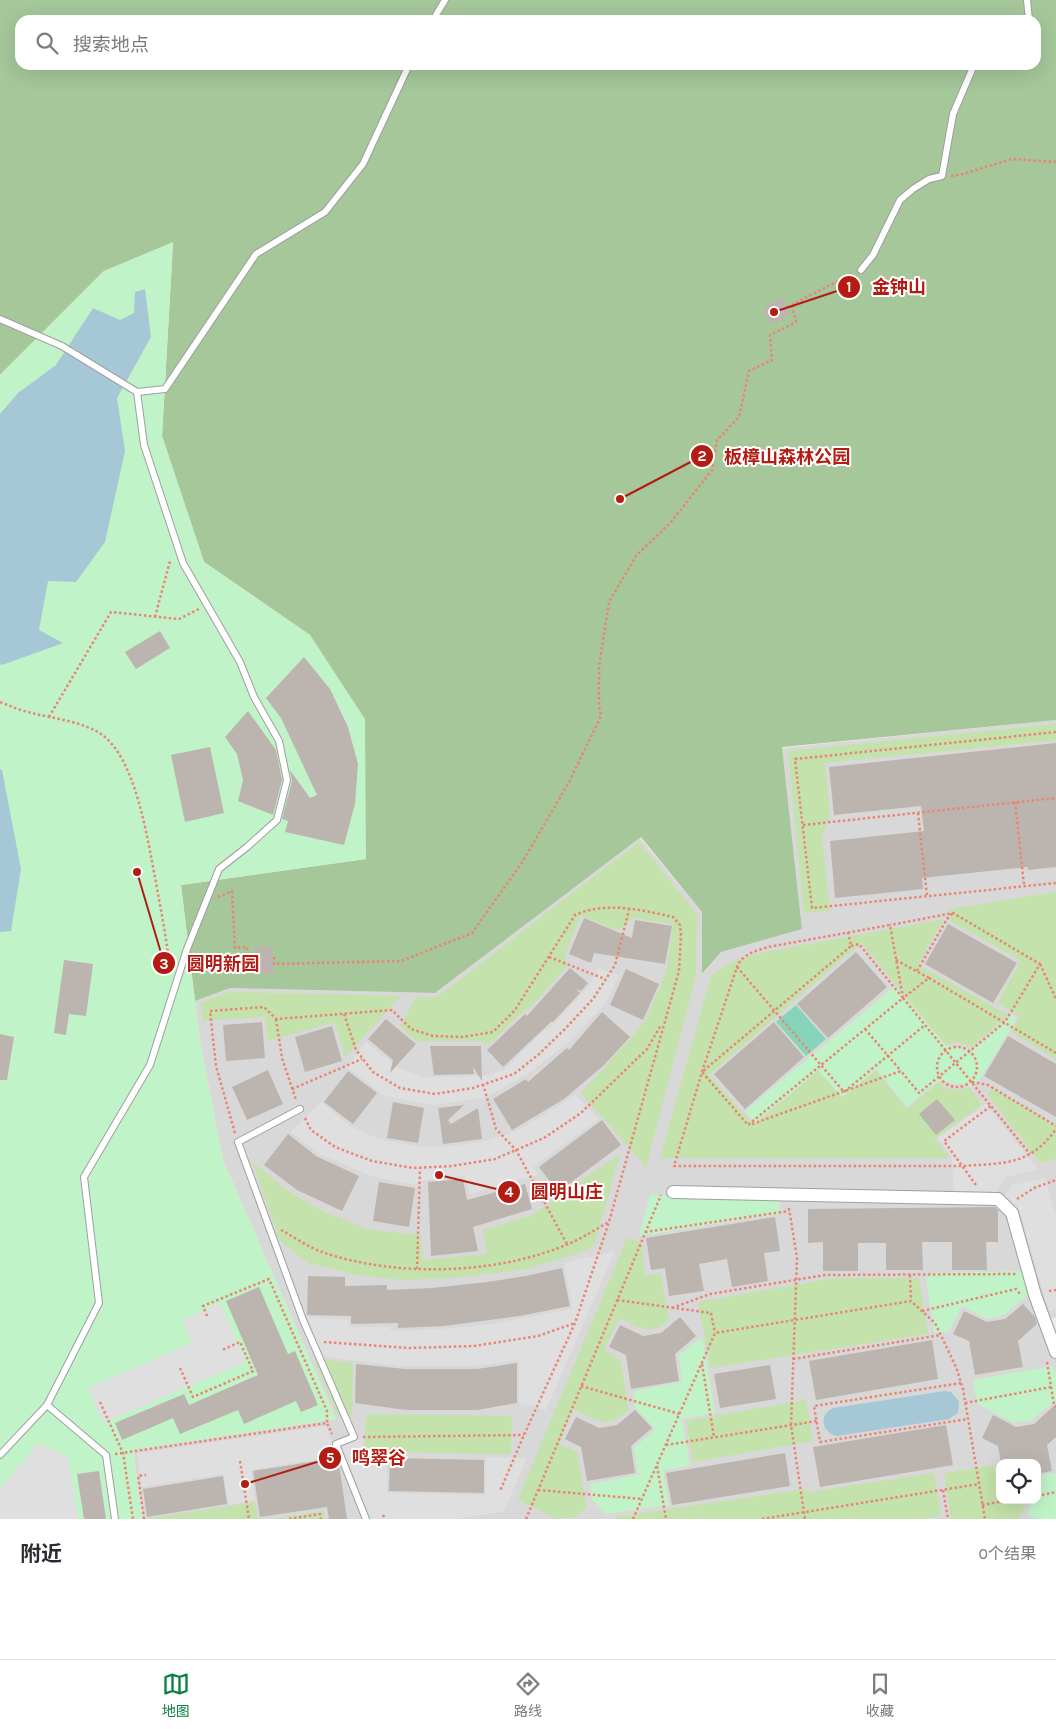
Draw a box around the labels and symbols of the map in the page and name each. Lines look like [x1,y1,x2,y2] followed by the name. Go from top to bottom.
[837,270,936,303] callout: 金钟山
[872,276,926,298] text: 金钟山
[846,278,852,296] text: 1
[689,440,860,473] callout: 板樟山森林公园
[724,446,850,468] text: 板樟山森林公园
[697,447,707,465] text: 2
[152,947,269,980] callout: 圆明新园
[187,953,259,975] text: 圆明新园
[159,955,169,973] text: 3
[496,1176,613,1209] callout: 圆明山庄
[531,1181,603,1203] text: 圆明山庄
[505,1183,514,1201] text: 4
[317,1441,416,1474] callout: 鸣翠谷
[352,1447,406,1469] text: 鸣翠谷
[326,1449,335,1467] text: 5

